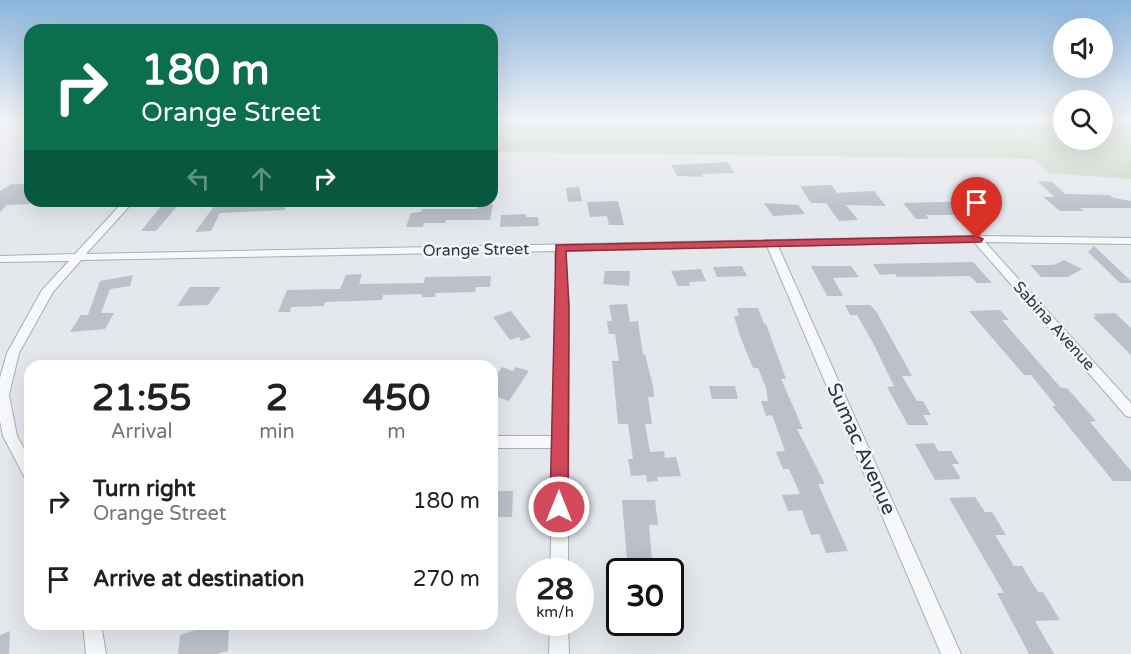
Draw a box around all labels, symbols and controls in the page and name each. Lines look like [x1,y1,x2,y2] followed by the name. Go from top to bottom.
[1053,18,1113,150] map controls
[1053,18,1113,78] button: sound
[141,45,270,96] text: 180 m
[42,48,120,126] icon: right
[1053,90,1113,150] button: search
[141,96,321,129] text: Orange Street
[182,162,215,195] icon: left
[245,162,278,195] icon: ahead
[308,162,341,195] icon: right
[951,177,1002,239] pin
[960,186,993,219] icon: arrive
[422,239,530,261] street label: Orange Street
[1009,277,1099,375] street label: Sabina Avenue
[92,377,192,420] text: 21:55
[266,377,288,420] text: 2
[362,377,430,420] text: 450
[821,380,901,518] street label: Sumac Avenue
[111,420,173,444] text: Arrival
[259,420,295,444] text: min
[387,420,406,444] text: m
[527,475,591,539] position arrow
[93,476,195,502] text: Turn right
[42,485,75,518] icon: right
[413,488,480,514] text: 180 m
[93,502,226,526] text: Orange Street
[606,558,684,636] speed limit sign: 30
[42,563,75,596] icon: arrive
[93,566,304,592] text: Arrive at destination
[413,566,480,592] text: 270 m
[536,571,574,608] text: 28
[536,603,574,621] text: km/h

